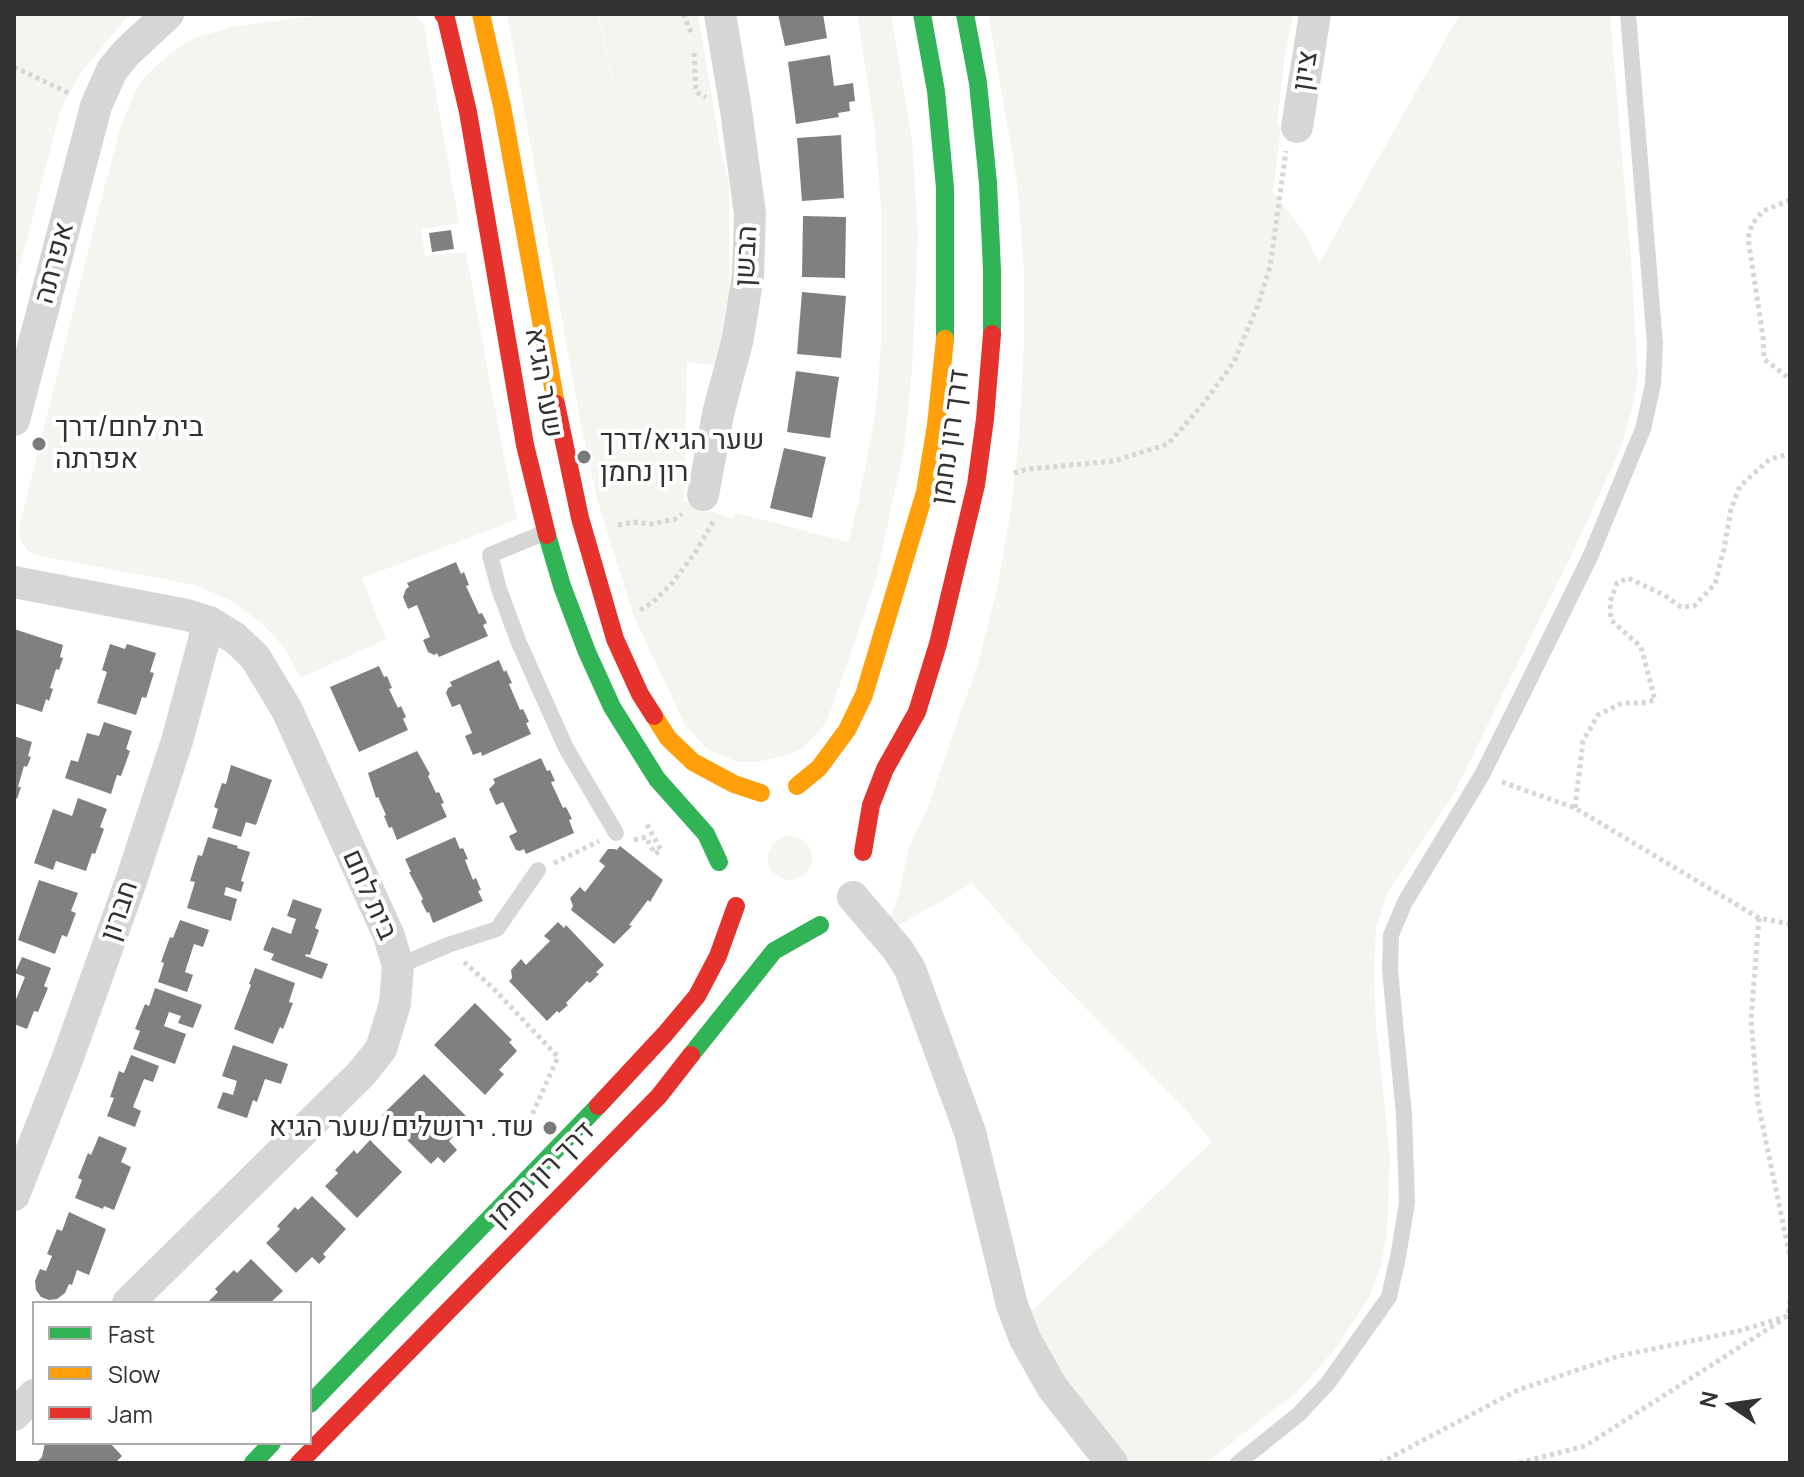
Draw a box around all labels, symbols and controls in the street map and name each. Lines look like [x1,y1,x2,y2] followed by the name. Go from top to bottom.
[1286,49,1326,93] street label: ציון
[28,218,82,308] street label: אפרתה
[729,224,765,288] street label: הבשן
[517,325,569,441] street label: שער הגיא
[925,367,977,507] street label: דרך רון נחמן
[55,411,203,477] place label: בית לחם/דרך אפרתה
[600,424,765,490] place label: שער הגיא/דרך רון נחמן
[30,435,48,453] marker: בית לחם/דרך אפרתה
[575,448,593,466] marker: שער הגיא/דרך רון נחמן
[334,845,404,945] street label: בית לחם
[94,876,146,946] street label: חברון
[269,1111,534,1145] place label: שד. ירושלים/שער הגיא
[482,1115,602,1235] street label: דרך רון נחמן
[541,1119,559,1137] marker: שד. ירושלים/שער הגיא
[32,1301,312,1445] legend
[108,1317,155,1350] text: Fast
[108,1357,161,1390] text: Slow
[1692,1365,1772,1445] north arrow
[1692,1389,1725,1411] text: N
[108,1397,153,1430] text: Jam

